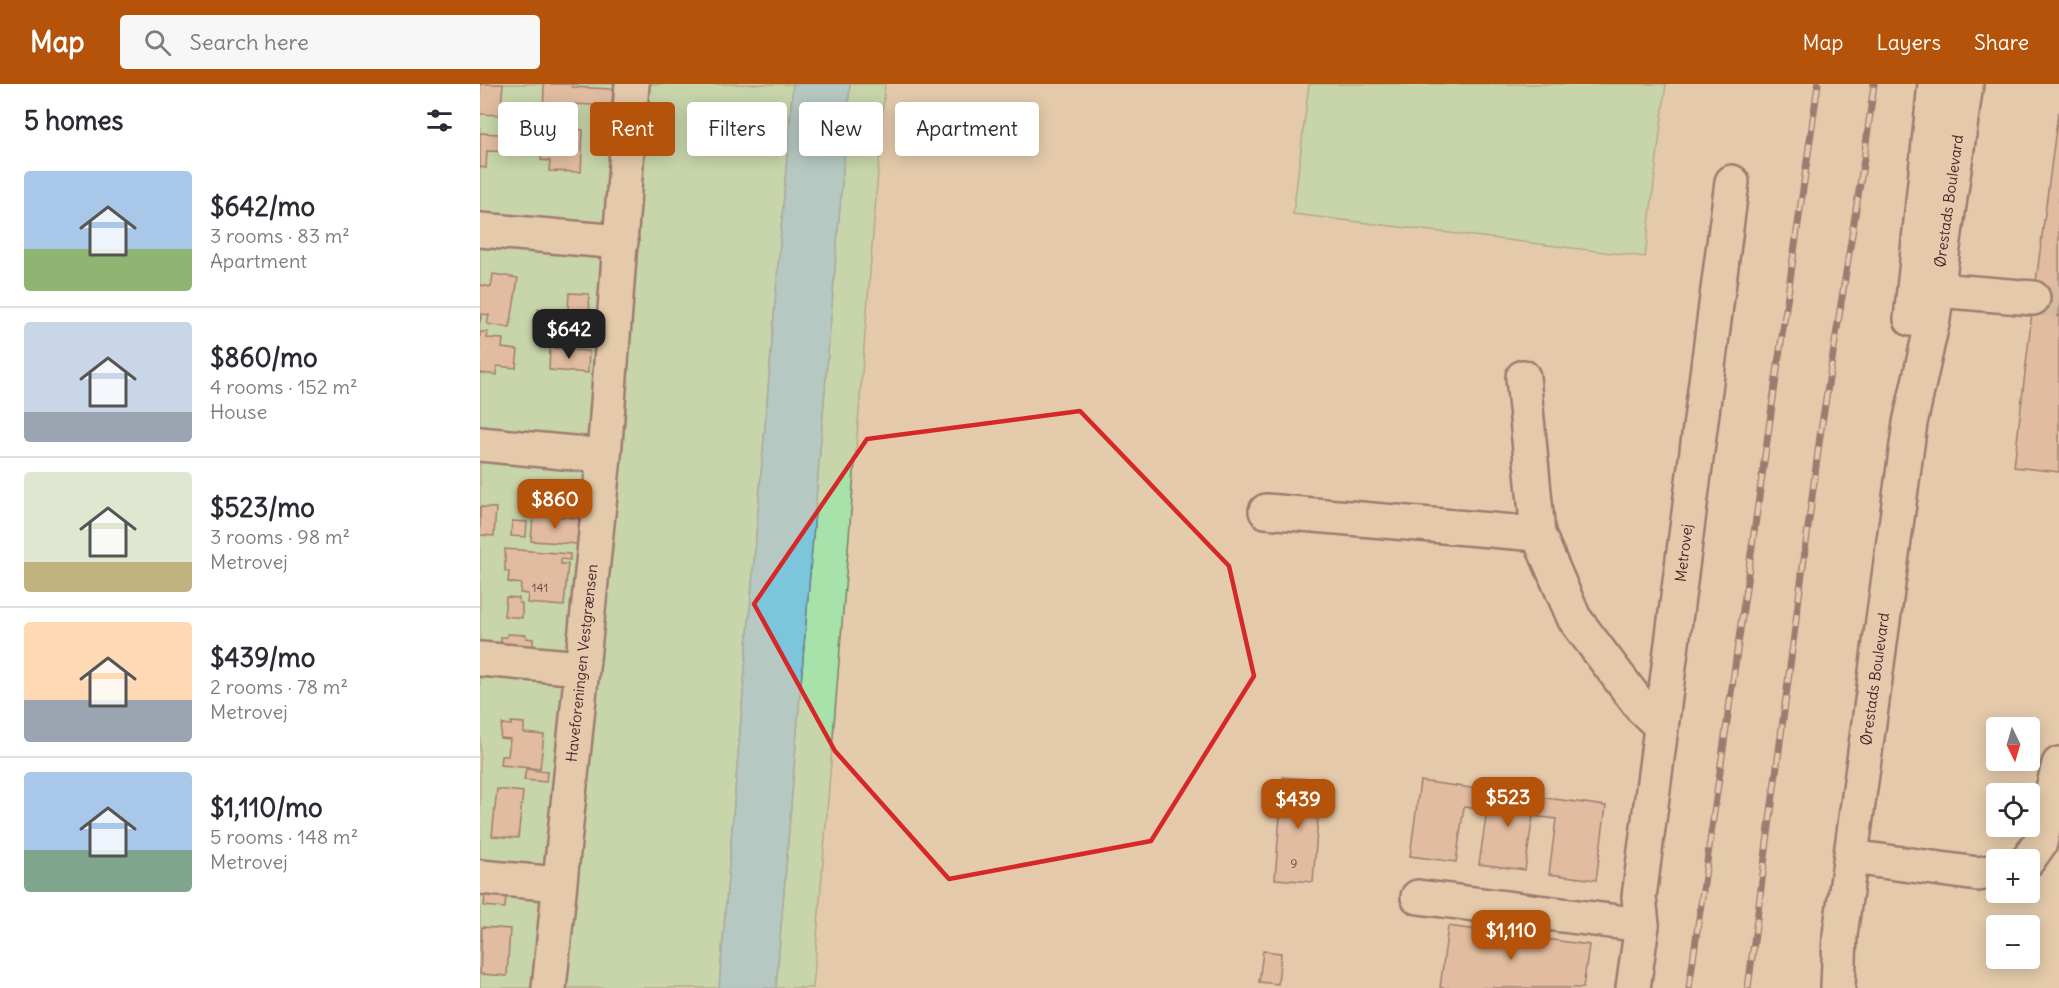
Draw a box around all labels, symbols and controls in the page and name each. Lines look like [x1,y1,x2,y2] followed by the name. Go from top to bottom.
[120,15,540,69] search box
[30,24,84,60] text: Map
[141,26,174,59] icon: search
[189,28,309,56] text: Search here
[1803,29,1843,56] text: Map
[1876,29,1941,56] text: Layers
[1974,29,2029,56] text: Share
[498,102,578,156] chip: Buy
[590,102,675,156] chip: Rent
[687,102,787,156] chip: Filters
[799,102,883,156] chip: New
[895,102,1039,156] chip: Apartment
[24,104,123,137] text: 5 homes
[423,104,456,137] icon: filters
[1930,133,1967,268] street label: Ørestads Boulevard
[210,190,315,223] text: $642/mo
[72,195,144,267] icon: home
[210,223,350,248] text: 3 rooms · 83 m²
[210,248,307,273] text: Apartment
[533,309,605,360] pin: $642
[546,316,592,341] text: $642
[210,341,318,374] text: $860/mo
[72,346,144,418] icon: home
[210,374,358,399] text: 4 rooms · 152 m²
[210,399,267,424] text: House
[519,479,591,530] pin: $860
[531,486,579,511] text: $860
[210,491,315,524] text: $523/mo
[72,496,144,568] icon: home
[1671,523,1696,583] street label: Metrovej
[210,524,350,549] text: 3 rooms · 98 m²
[210,549,288,574] text: Metrovej
[562,563,601,763] street label: Haveforeningen Vestgrænsen
[532,580,548,595] house number: 141
[1856,611,1893,746] street label: Ørestads Boulevard
[210,641,315,674] text: $439/mo
[72,646,144,718] icon: home
[210,674,348,699] text: 2 rooms · 78 m²
[210,699,288,724] text: Metrovej
[1986,717,2040,771] north arrow
[1986,717,2040,969] map controls
[1472,777,1544,828] pin: $523
[1262,779,1334,830] pin: $439
[1986,783,2040,837] button: locate
[1486,784,1530,809] text: $523
[1275,786,1321,811] text: $439
[210,791,323,824] text: $1,110/mo
[72,796,144,868] icon: home
[210,824,358,849] text: 5 rooms · 148 m²
[210,849,288,874] text: Metrovej
[1986,849,2040,903] button: +
[1291,856,1298,871] house number: 9
[1462,910,1560,961] pin: $1,110
[1986,915,2040,969] button: −
[1485,917,1537,942] text: $1,110

